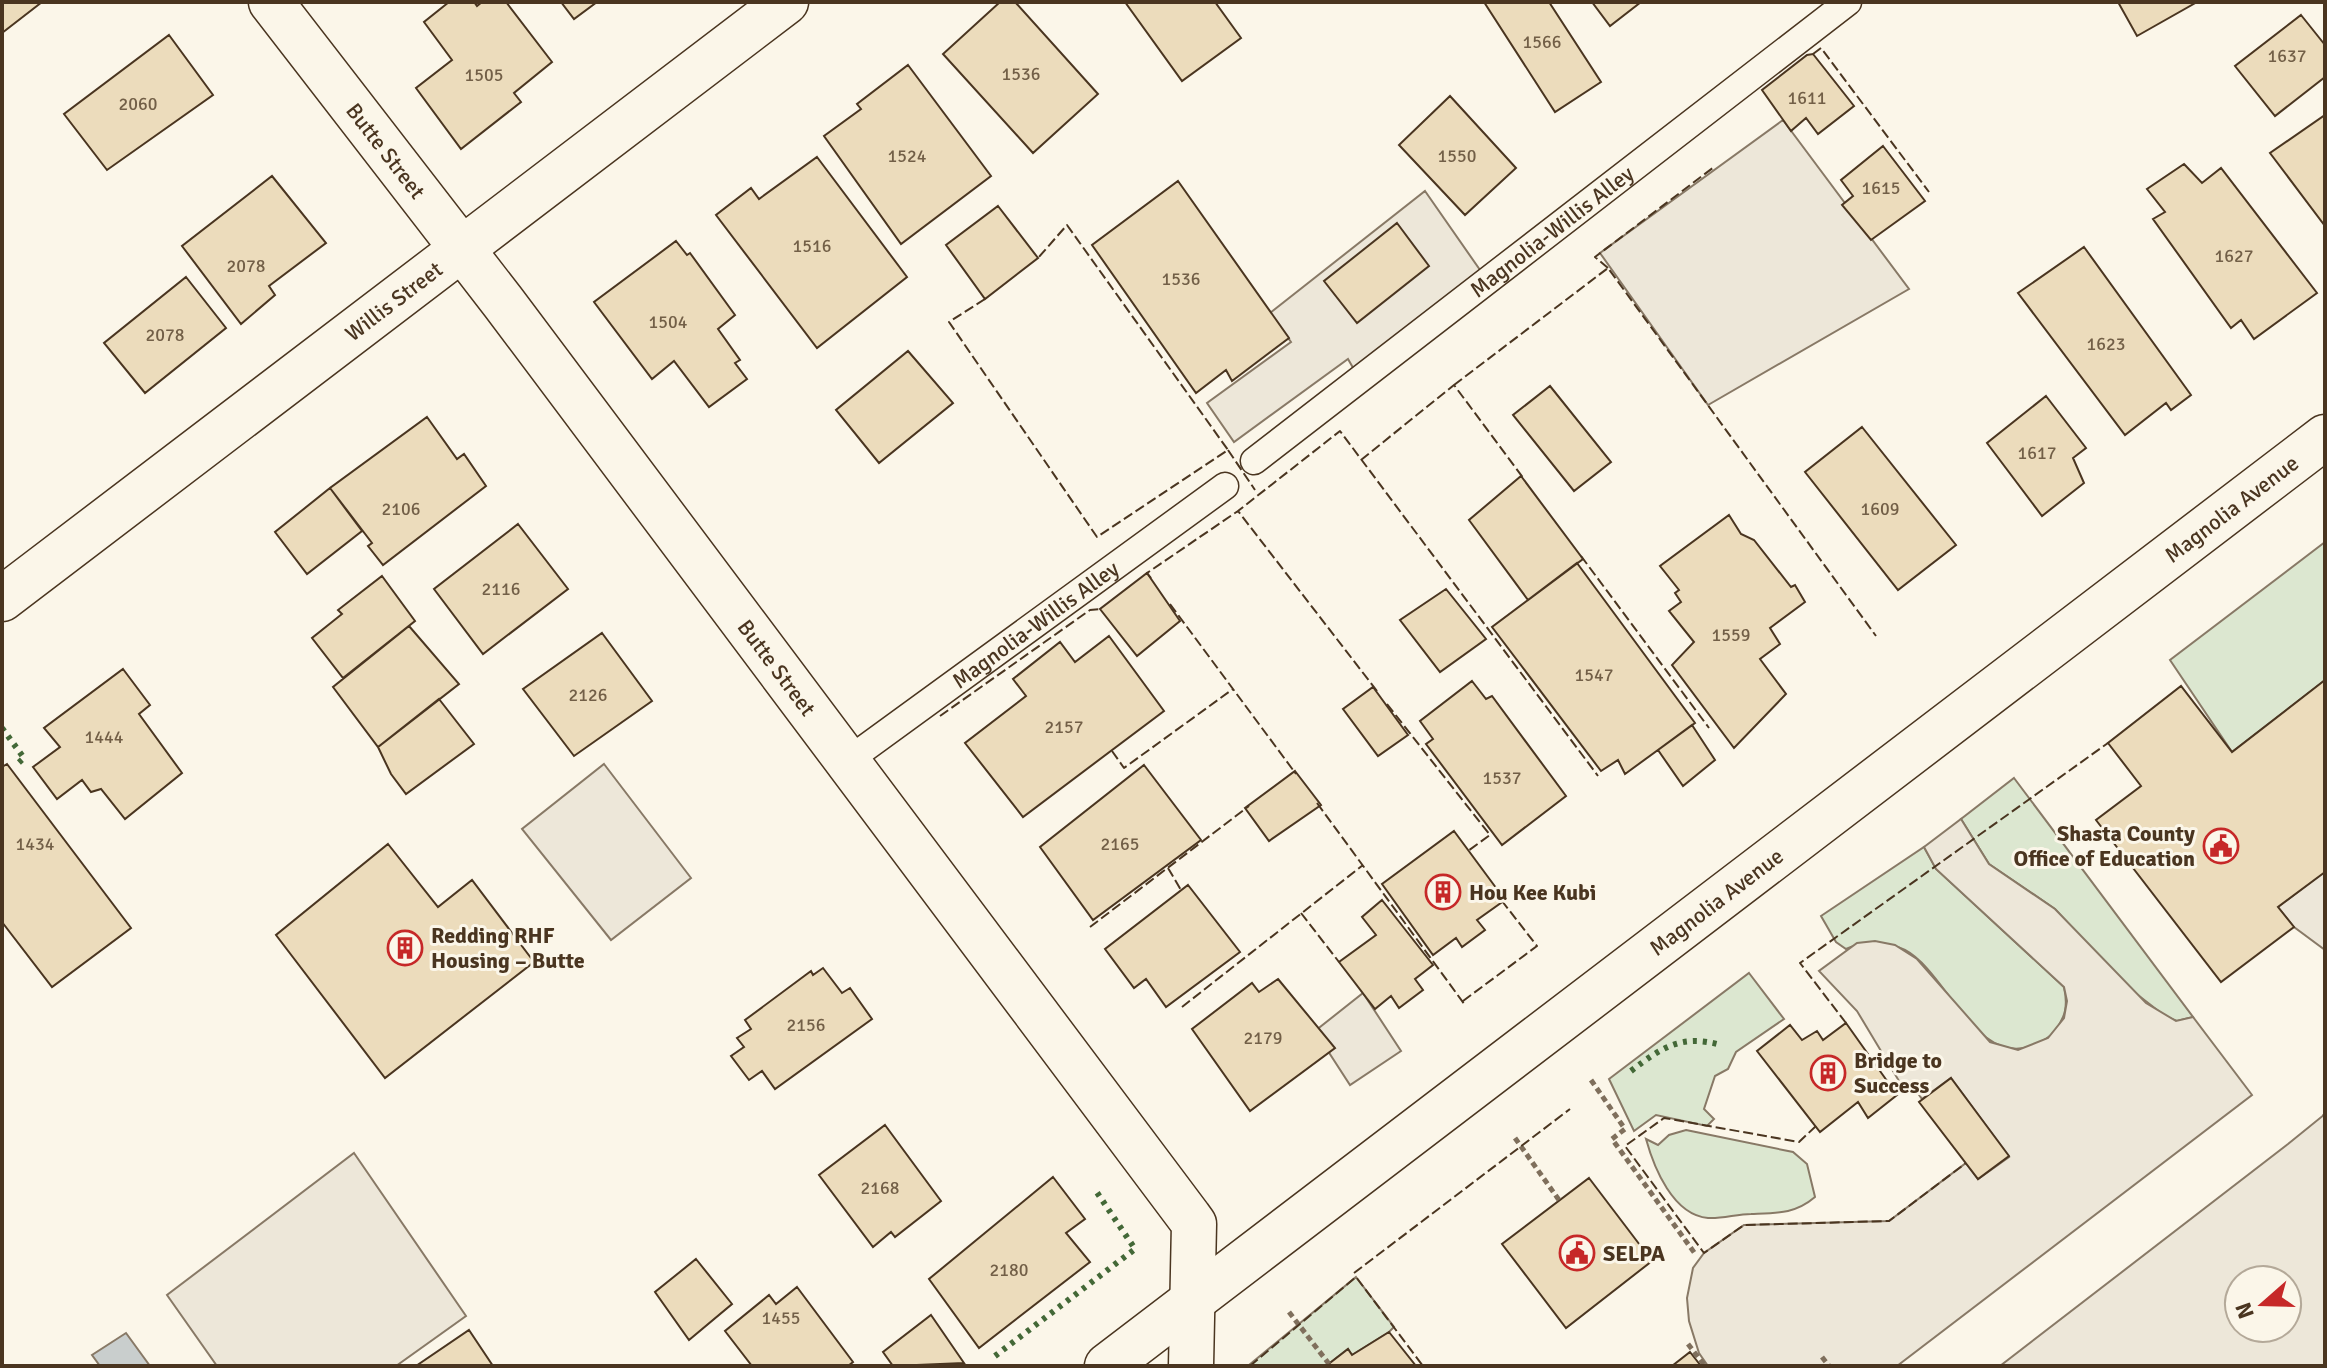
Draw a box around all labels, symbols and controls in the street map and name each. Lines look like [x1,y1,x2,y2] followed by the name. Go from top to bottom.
[1523,31,1561,53] house number: 1566
[2268,45,2306,67] house number: 1637
[1002,63,1040,85] house number: 1536
[465,64,503,86] house number: 1505
[1788,87,1826,109] house number: 1611
[119,93,157,115] house number: 2060
[341,97,432,204] street label: Butte Street
[888,145,927,167] house number: 1524
[1438,145,1476,167] house number: 1550
[1464,159,1639,303] street label: Magnolia-Willis Alley
[1862,177,1900,199] house number: 1615
[793,235,831,257] house number: 1516
[2215,245,2253,267] house number: 1627
[227,255,265,277] house number: 2078
[339,255,448,347] street label: Willis Street
[1162,268,1200,290] house number: 1536
[649,311,688,333] house number: 1504
[146,324,184,346] house number: 2078
[2087,333,2125,355] house number: 1623
[2018,442,2056,464] house number: 1617
[2159,449,2304,568] street label: Magnolia Avenue
[382,498,420,520] house number: 2106
[1861,498,1899,520] house number: 1609
[947,554,1124,694] street label: Magnolia-Willis Alley
[482,578,520,600] house number: 2116
[732,614,822,721] street label: Butte Street
[1712,624,1750,646] house number: 1559
[1575,664,1613,686] house number: 1547
[569,684,607,706] house number: 2126
[1045,716,1083,738] house number: 2157
[85,726,124,748] house number: 1444
[1483,767,1521,789] house number: 1537
[2014,820,2195,872] place label: Shasta County Office of Education
[2202,827,2240,865] public building icon: Shasta County Office of Education
[16,833,55,855] house number: 1434
[1101,833,1139,855] house number: 2165
[1644,842,1788,961] street label: Magnolia Avenue
[1424,873,1462,911] building icon: Hou Kee Kubi
[1469,879,1596,906] place label: Hou Kee Kubi
[431,922,585,974] place label: Redding RHF Housing – Butte
[386,929,424,967] building icon: Redding RHF Housing – Butte
[787,1014,825,1036] house number: 2156
[1244,1027,1282,1049] house number: 2179
[1854,1047,1942,1099] place label: Bridge to Success
[1809,1054,1847,1092] building icon: Bridge to Success
[861,1177,899,1199] house number: 2168
[1558,1234,1596,1272] public building icon: SELPA
[1603,1240,1665,1267] place label: SELPA
[990,1259,1028,1281] house number: 2180
[2223,1264,2303,1344] north arrow
[2229,1299,2260,1322] text: N
[762,1307,800,1329] house number: 1455

